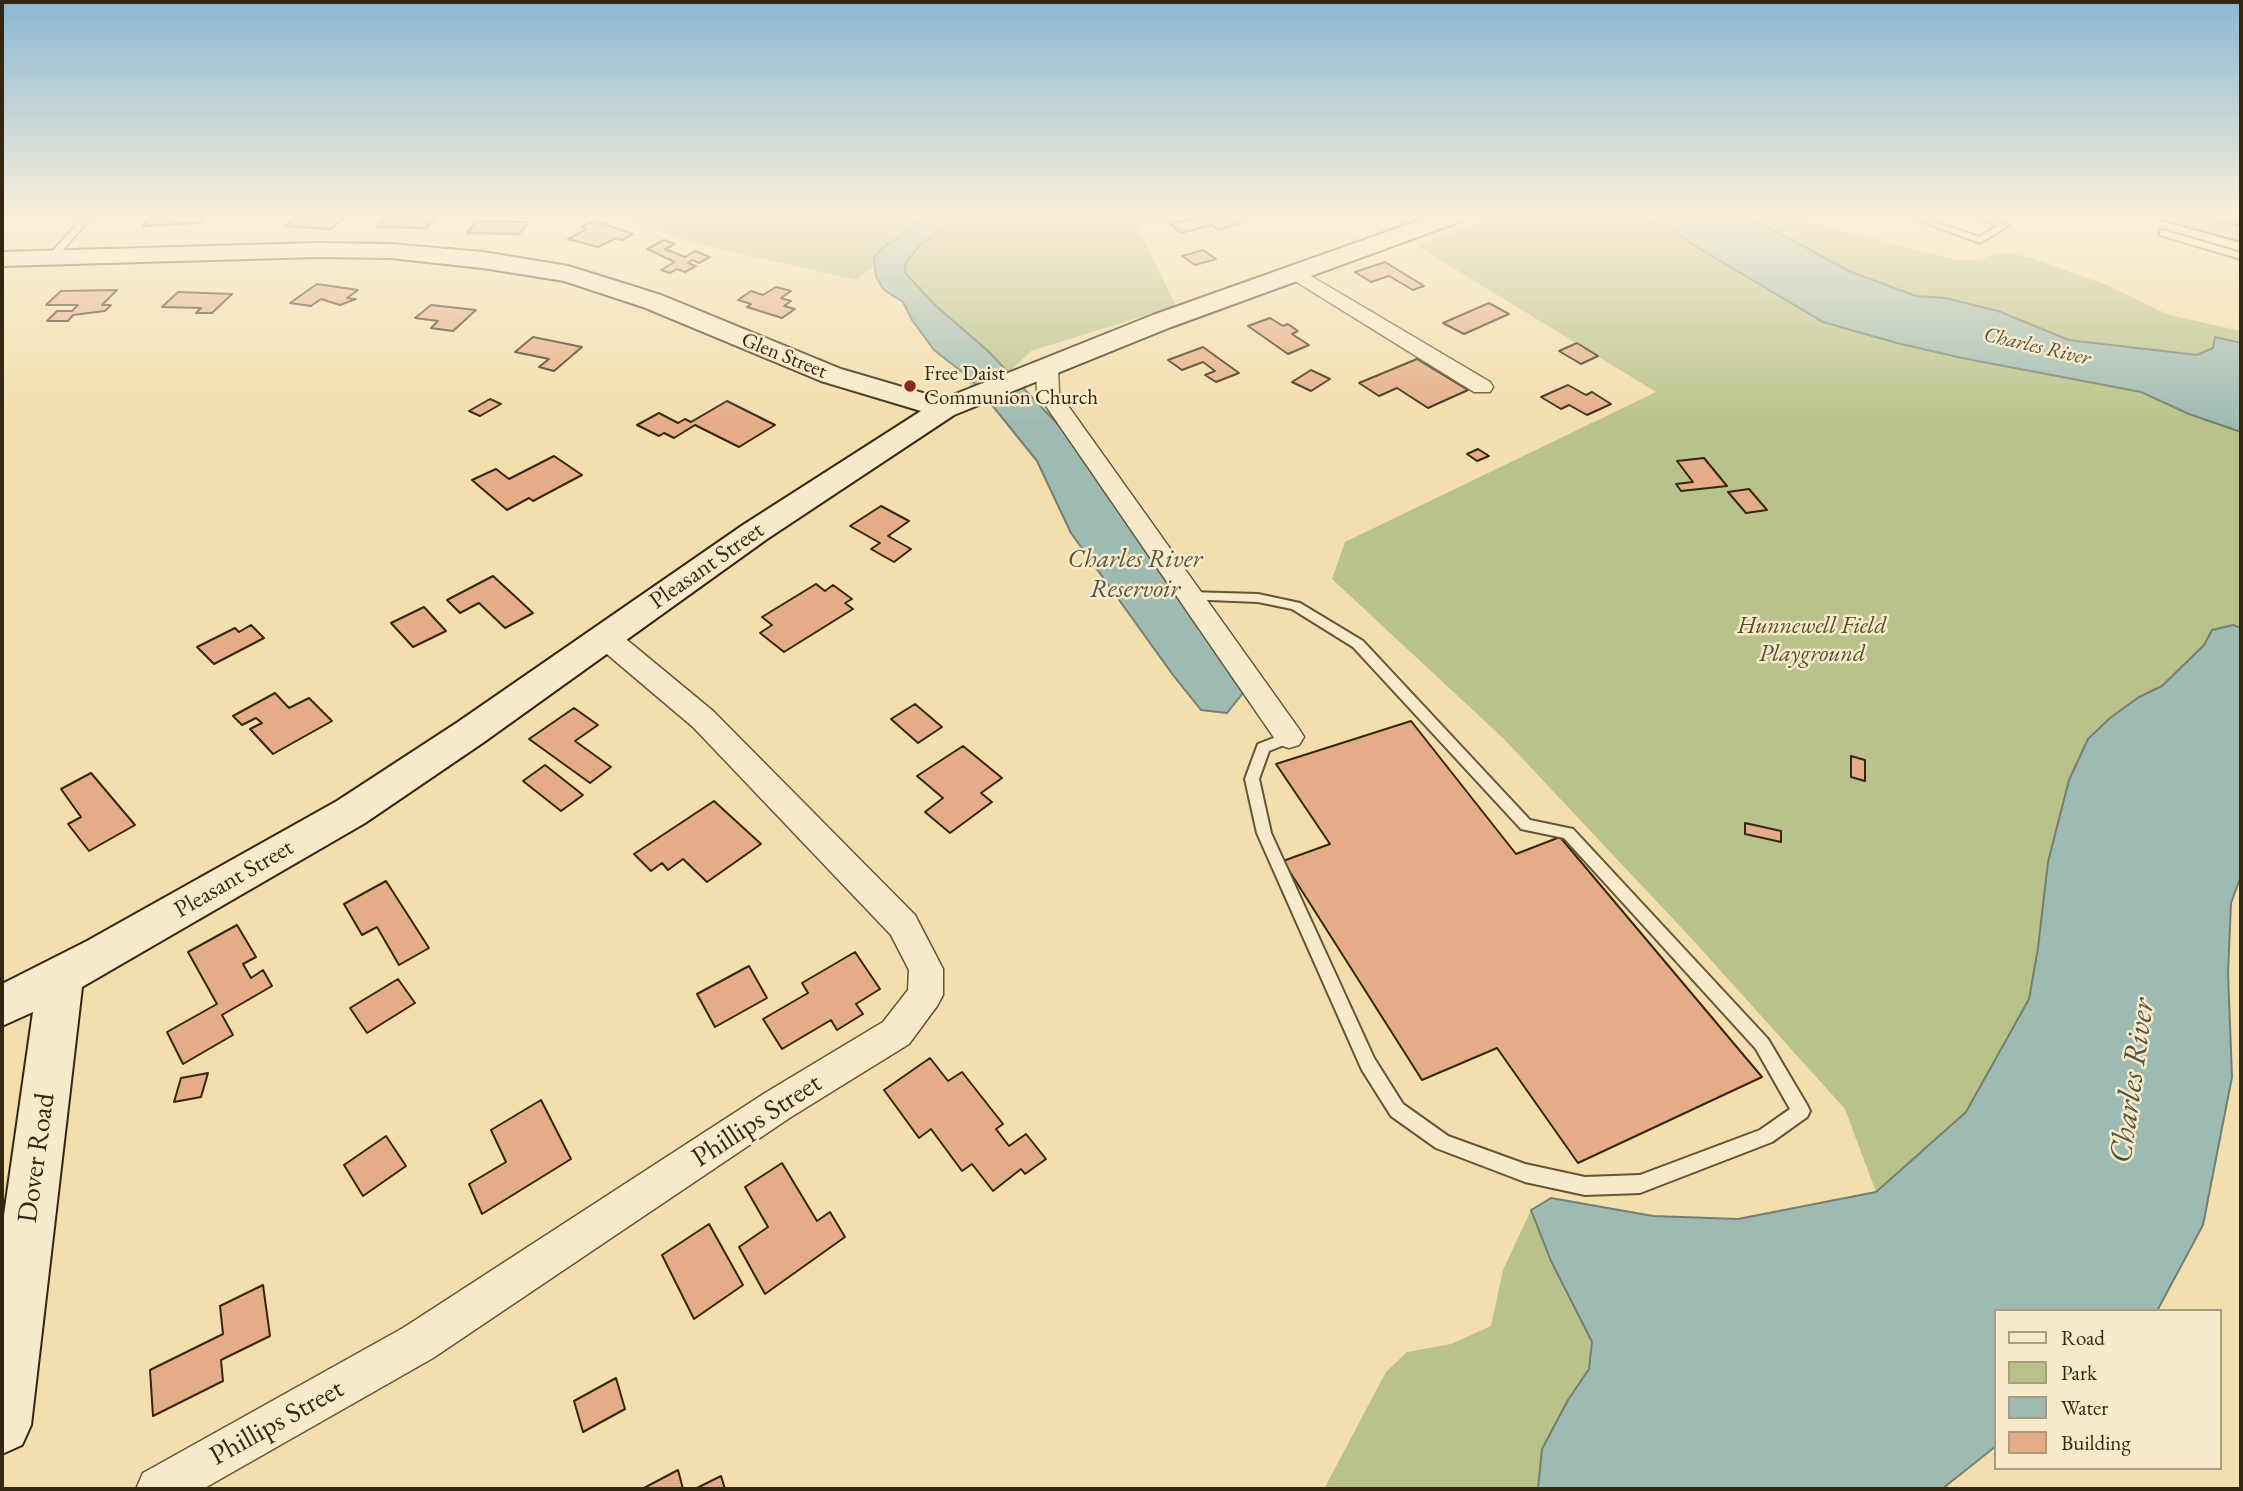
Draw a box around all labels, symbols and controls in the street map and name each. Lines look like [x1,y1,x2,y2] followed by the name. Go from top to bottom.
[1981,322,2093,372] water label: Charles River
[738,327,830,385] street label: Glen Street
[924,361,1098,411] place label: Free Daist Communion Church
[902,378,918,394] marker: Free Daist Communion Church
[644,516,770,616] street label: Pleasant Street
[1068,544,1202,606] water label: Charles River Reservoir
[1737,612,1887,668] park label: Hunnewell Field Playground
[169,833,299,925] street label: Pleasant Street
[2102,996,2164,1166] water label: Charles River
[686,1067,828,1175] street label: Phillips Street
[11,1091,63,1225] street label: Dover Road
[1994,1309,2222,1470] legend
[2061,1324,2105,1351] text: Road
[2061,1359,2097,1386] text: Park
[204,1372,350,1474] street label: Phillips Street
[2061,1394,2108,1421] text: Water
[2061,1429,2131,1456] text: Building

